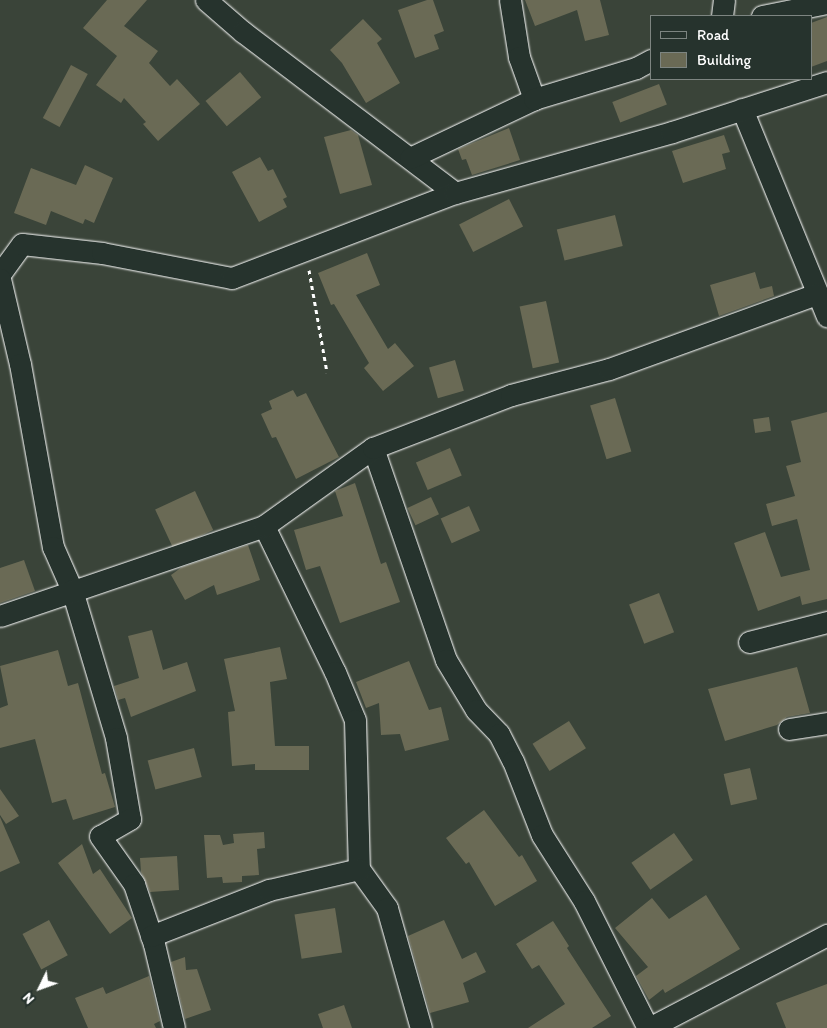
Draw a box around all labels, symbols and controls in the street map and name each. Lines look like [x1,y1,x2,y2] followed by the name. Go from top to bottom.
[650,15,812,80] legend
[697,26,729,44] text: Road
[697,51,751,69] text: Building
[15,963,65,1013] north arrow
[19,989,38,1008] text: N

